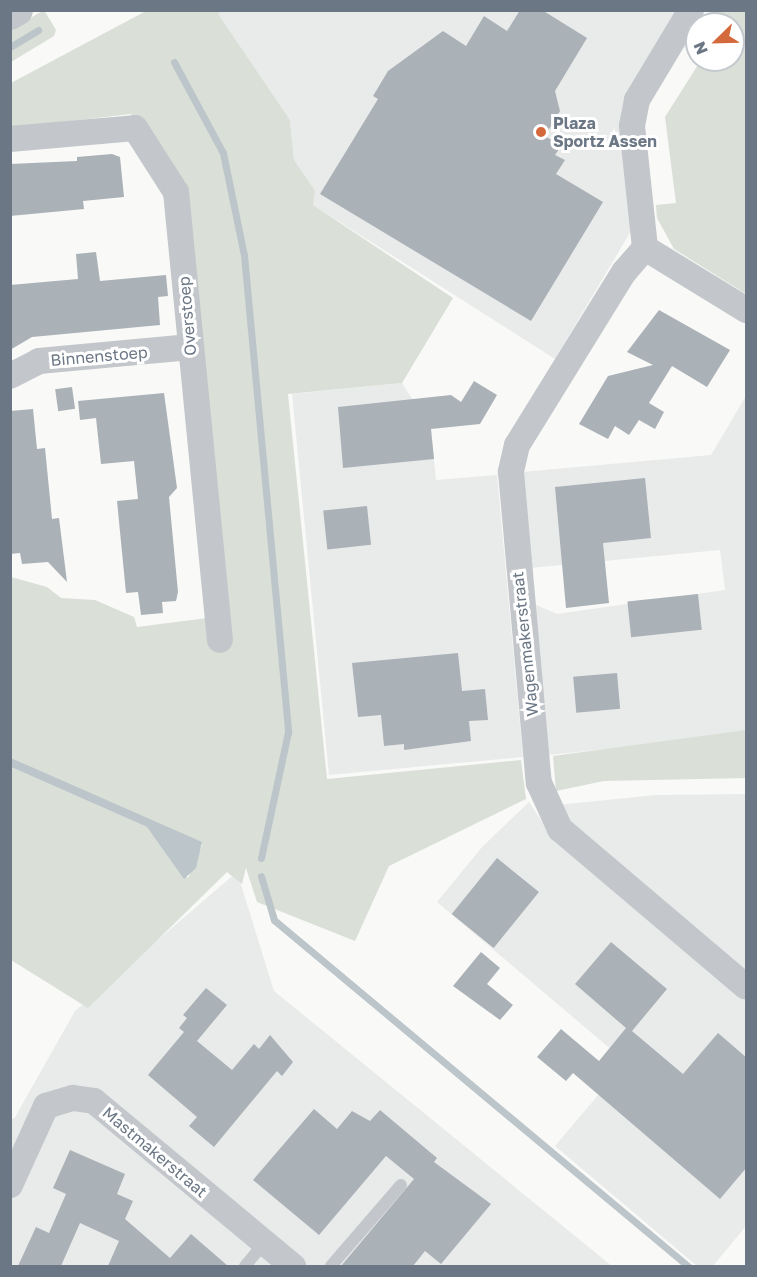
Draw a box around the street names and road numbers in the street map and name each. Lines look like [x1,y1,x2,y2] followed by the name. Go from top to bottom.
[174,276,200,356] street label: Overstoep
[50,342,148,370] street label: Binnenstoep
[508,571,542,717] street label: Wagenmakerstraat
[99,1103,211,1201] street label: Mastmakerstraat

